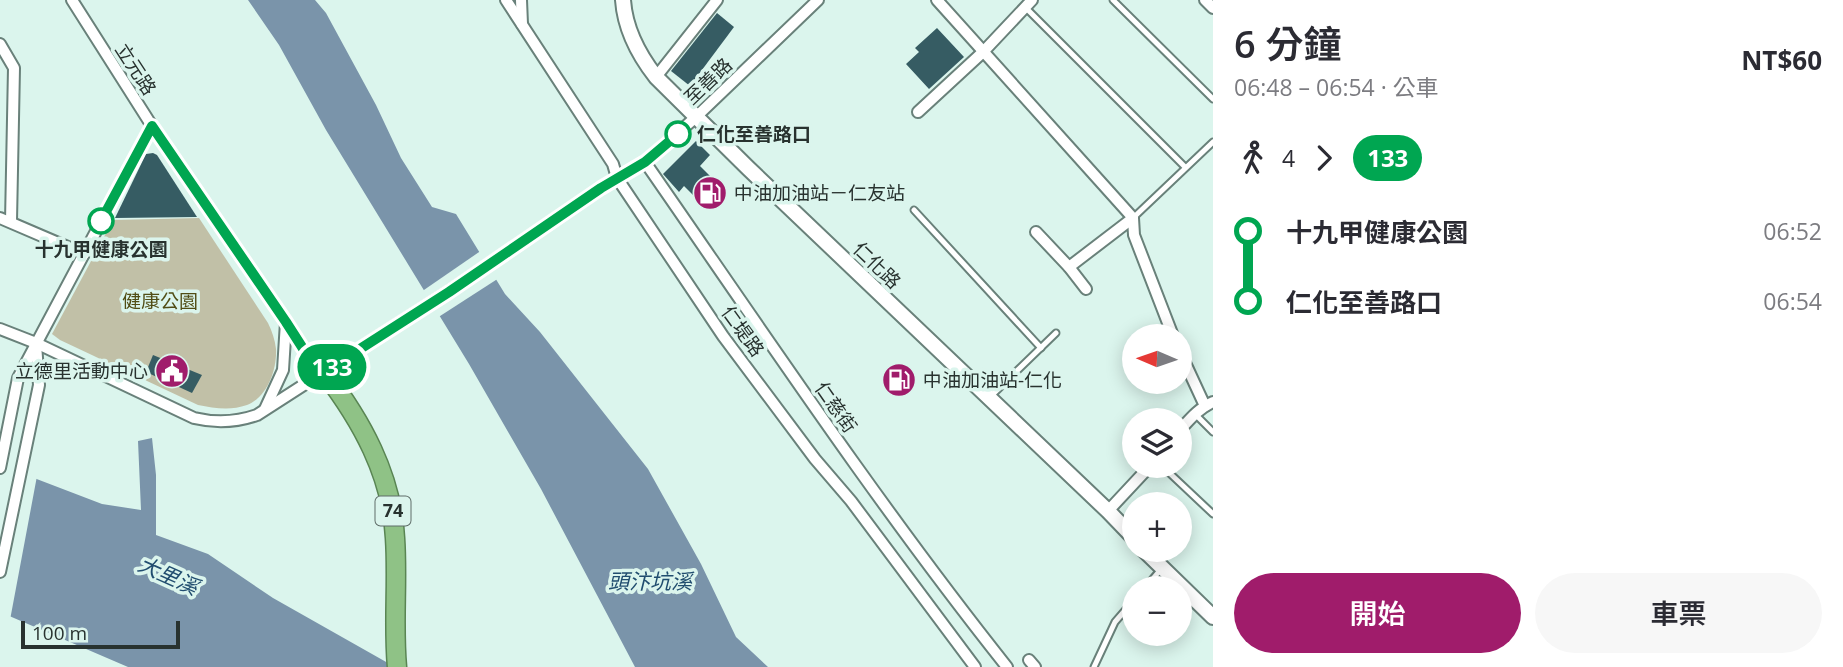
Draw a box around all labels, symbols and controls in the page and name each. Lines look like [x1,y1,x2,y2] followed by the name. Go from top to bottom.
[1234,17,1342,69] text: 6 分鐘
[110,38,162,100] street label: 立元路
[1741,42,1822,78] text: NT$60
[678,52,738,110] street label: 至善路
[1234,71,1439,103] text: 06:48 – 06:54 · 公車
[665,121,691,147] marker: 仁化至善路口
[697,121,811,147] place label: 仁化至善路口
[1234,139,1272,177] icon: walk
[1305,139,1343,177] icon: forward
[1367,141,1408,174] text: 133
[1282,142,1295,174] text: 4
[691,174,729,212] fuel station icon: 中油加油站－仁友站
[734,180,905,206] place label: 中油加油站－仁友站
[88,208,114,234] marker: 十九甲健康公園
[1286,214,1468,250] text: 十九甲健康公園
[1763,215,1822,247] text: 06:52
[34,236,168,262] place label: 十九甲健康公園
[847,236,907,294] street label: 仁化路
[1286,284,1442,320] text: 仁化至善路口
[1763,285,1822,317] text: 06:54
[122,288,198,314] park label: 健康公園
[716,300,770,362] street label: 仁堤路
[1122,324,1192,394] north arrow
[1122,324,1192,646] map controls
[292,344,372,390] line badge: 133
[311,350,353,383] text: 133
[153,352,191,390] public building icon: 立德里活動中心
[15,358,148,384] place label: 立德里活動中心
[880,361,918,399] fuel station icon: 中油加油站-仁化
[923,367,1062,393] place label: 中油加油站-仁化
[809,376,863,438] street label: 仁慈街
[1122,408,1192,478] button: layers
[1122,492,1192,562] button: +
[376,496,410,526] road number: 74
[134,549,206,602] water label: 大里溪
[608,567,695,595] water label: 頭汴坑溪
[1234,573,1521,653] button: 開始
[1535,573,1822,653] button: 車票
[1122,576,1192,646] button: −
[21,618,180,650] scale bar
[32,620,87,646] text: 100 m

